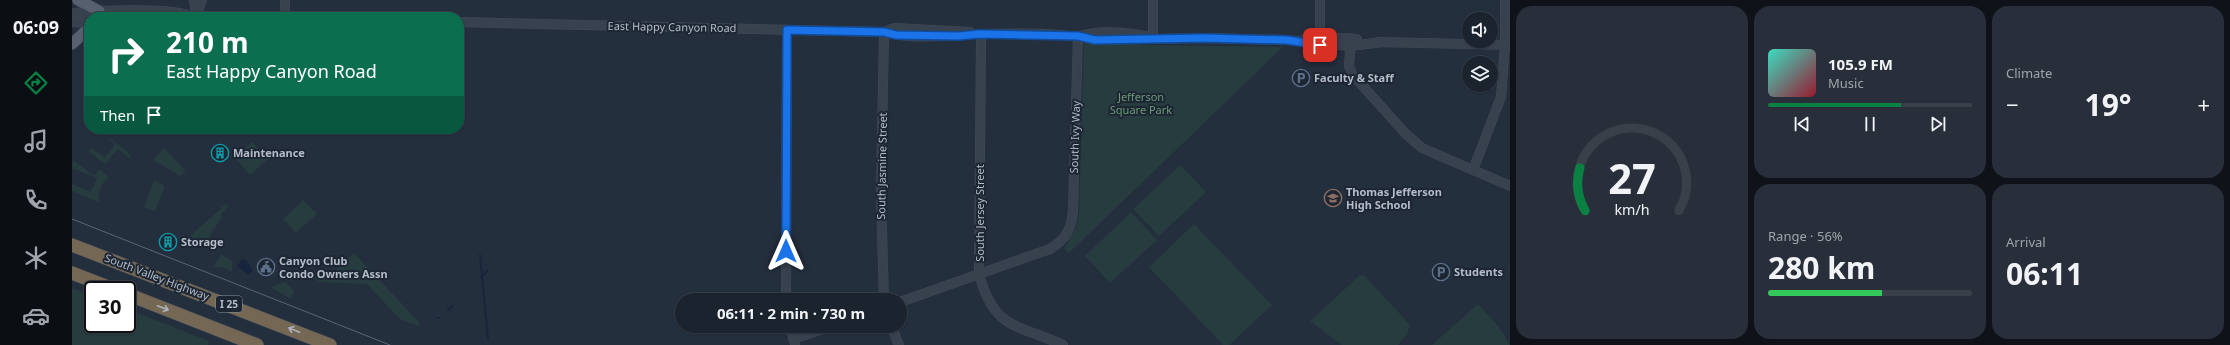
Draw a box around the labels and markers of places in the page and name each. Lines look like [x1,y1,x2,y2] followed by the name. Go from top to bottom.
[1303,28,1337,62] pin
[1291,68,1311,88] parking icon: Faculty & Staff
[1314,70,1394,85] place label: Faculty & Staff
[210,143,230,163] building icon: Maintenance
[233,145,305,160] place label: Maintenance
[1346,184,1442,212] place label: Thomas Jefferson High School
[1323,188,1343,208] school or university icon: Thomas Jefferson High School
[158,232,178,252] building icon: Storage
[181,234,224,249] place label: Storage
[279,253,388,281] place label: Canyon Club Condo Owners Assn
[256,257,276,277] public building icon: Canyon Club Condo Owners Assn
[1431,262,1451,282] parking icon: Students
[1454,264,1503,279] place label: Students

